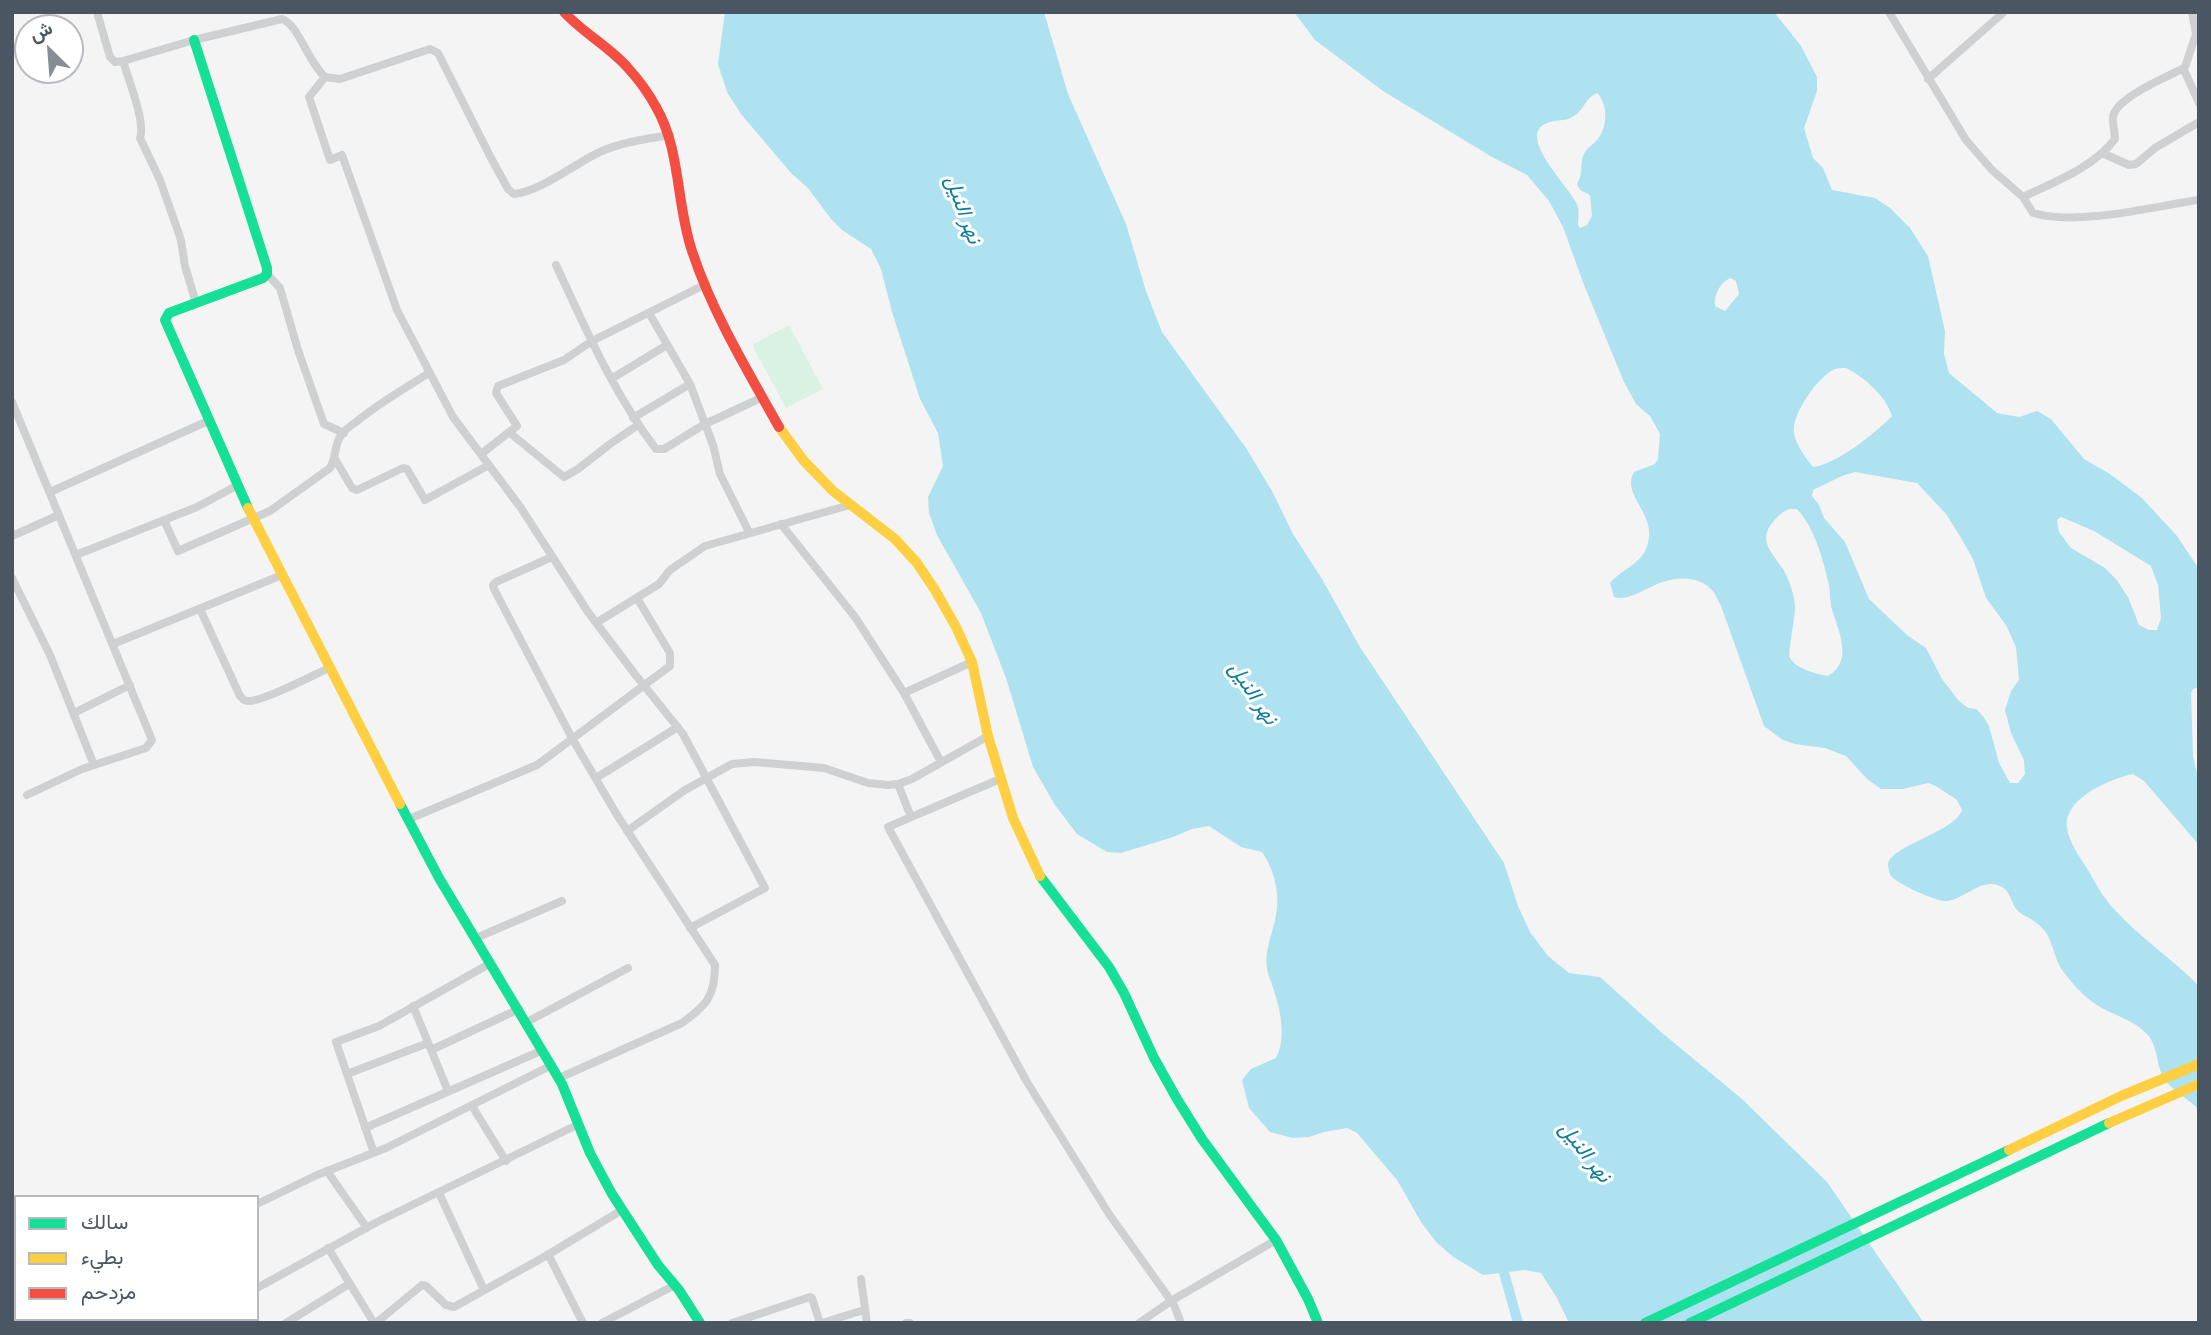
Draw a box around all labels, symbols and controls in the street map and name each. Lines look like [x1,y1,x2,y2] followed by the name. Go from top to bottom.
[14,14,84,84] north arrow
[25,15,57,48] text: ش
[938,173,986,247] water label: نهر النيل
[1222,658,1282,730] water label: نهر النيل
[1552,1118,1616,1188] water label: نهر النيل
[14,1195,259,1321] legend
[81,1208,128,1236] text: سالك
[81,1243,124,1271] text: بطيء
[81,1278,136,1306] text: مزدحم

